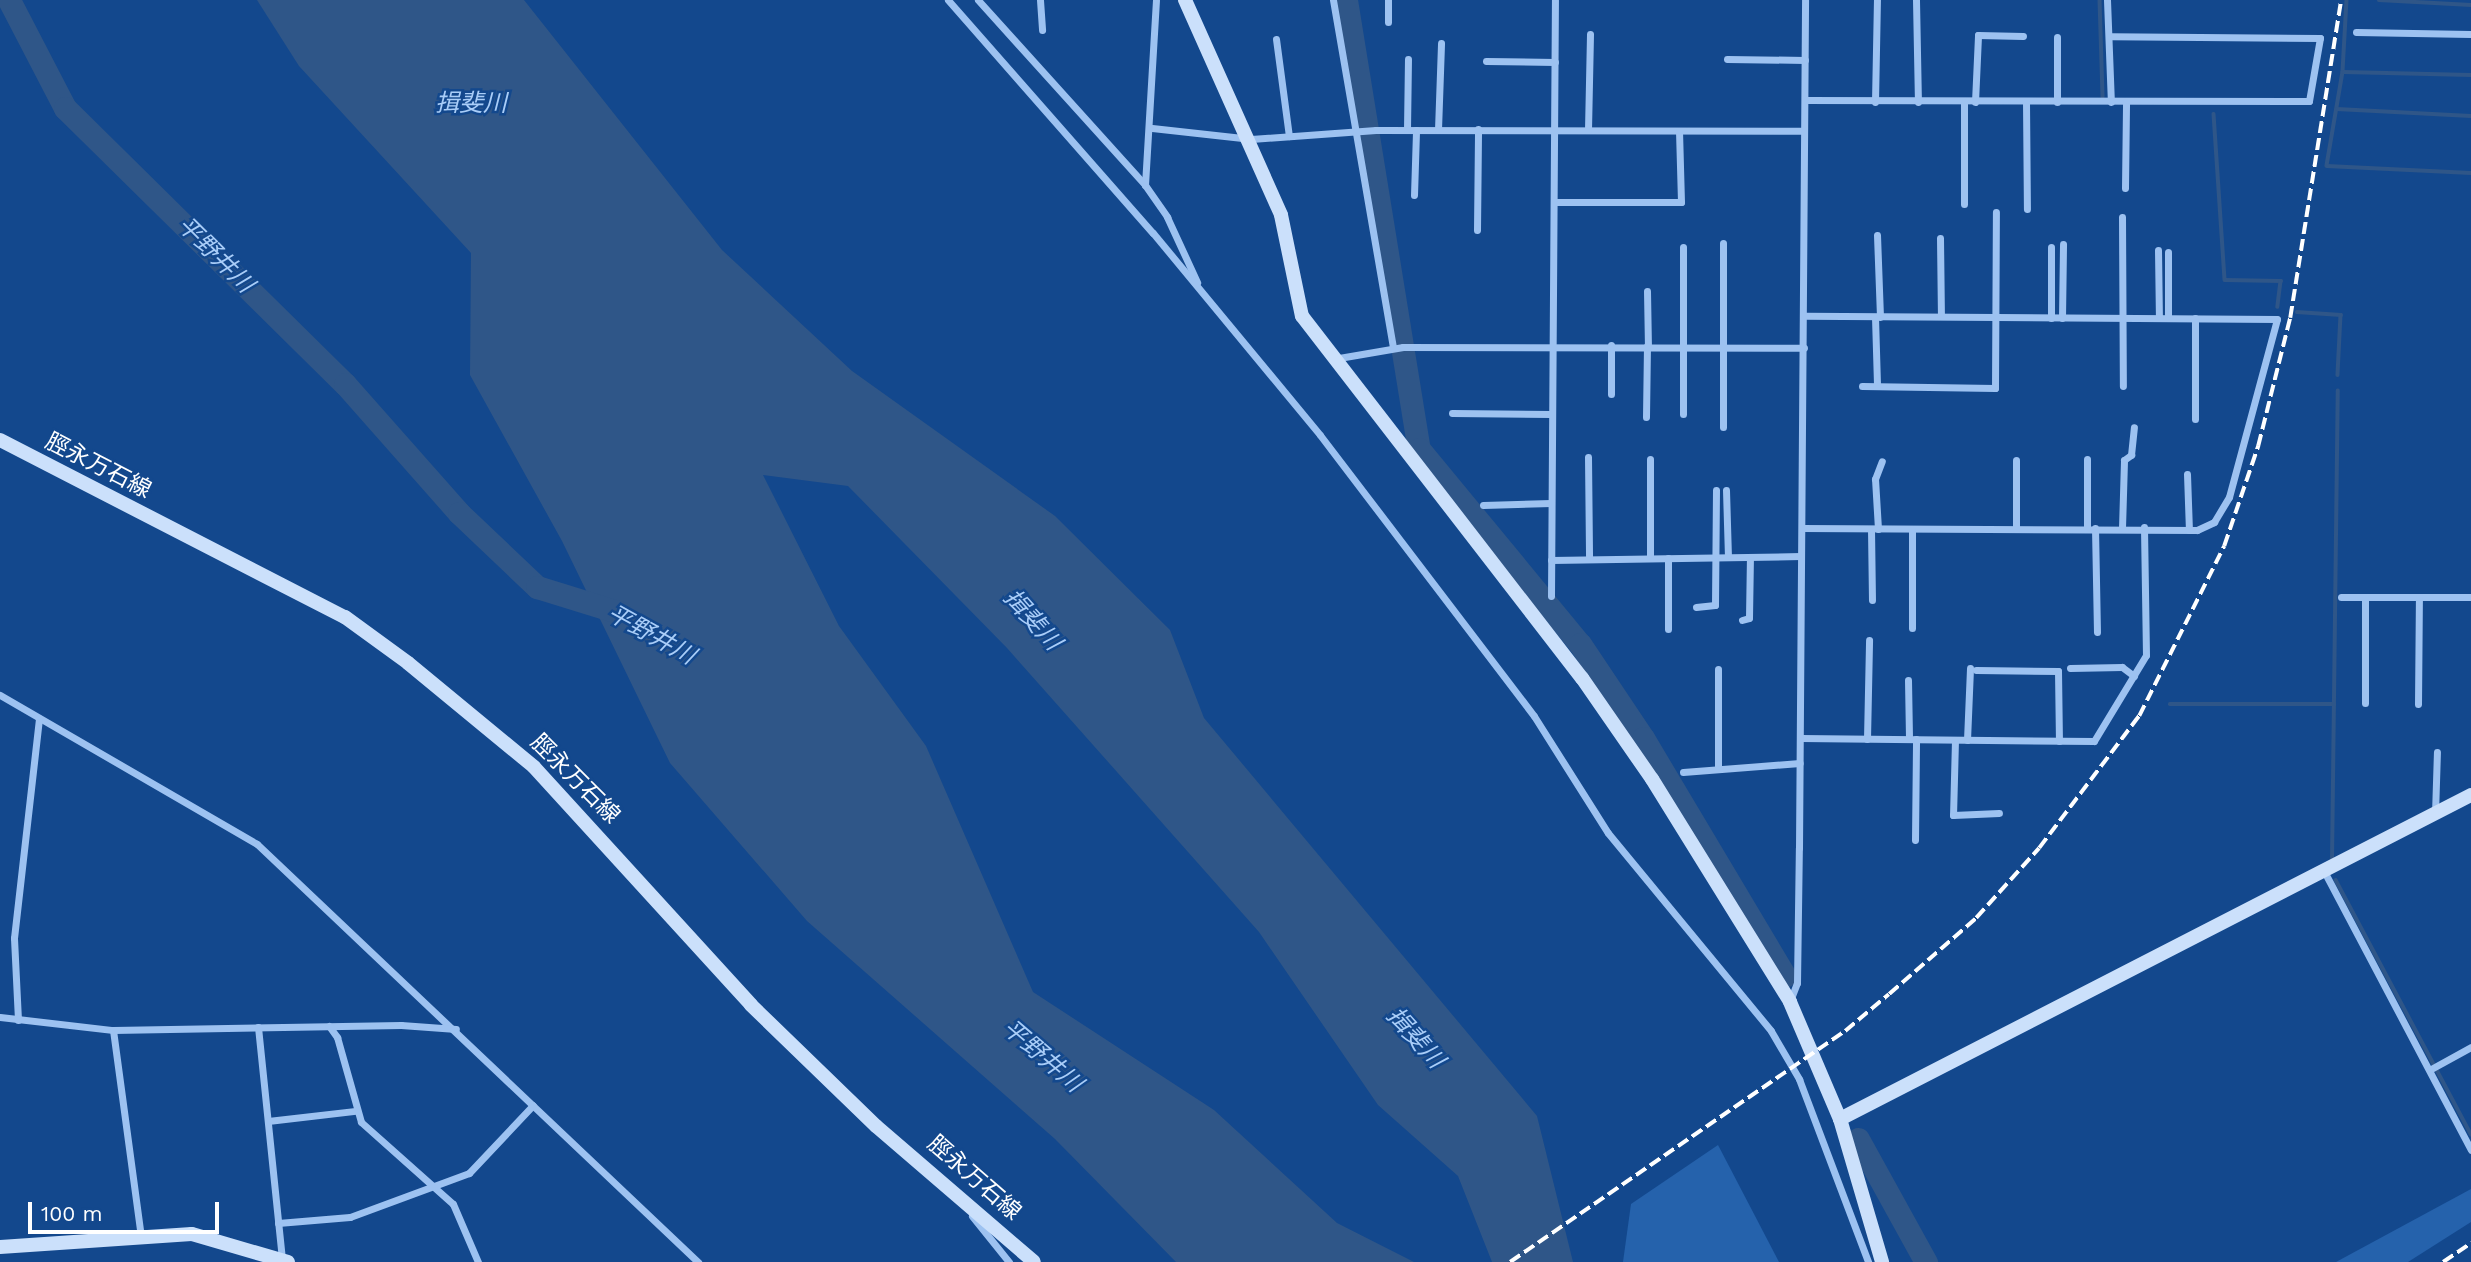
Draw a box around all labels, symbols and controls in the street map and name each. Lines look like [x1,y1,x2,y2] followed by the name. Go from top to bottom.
[435,90,507,118] water label: 揖斐川
[171,211,259,299] water label: 平野井川
[41,428,155,504] street label: 脛永万石線
[997,584,1067,656] water label: 揖斐川
[602,599,700,671] water label: 平野井川
[525,729,625,829] street label: 脛永万石線
[1380,1002,1450,1074] water label: 揖斐川
[996,1014,1088,1098] water label: 平野井川
[922,1130,1026,1226] street label: 脛永万石線
[32,1188,222,1232] scale bar
[41,1201,103,1226] text: 100 m

